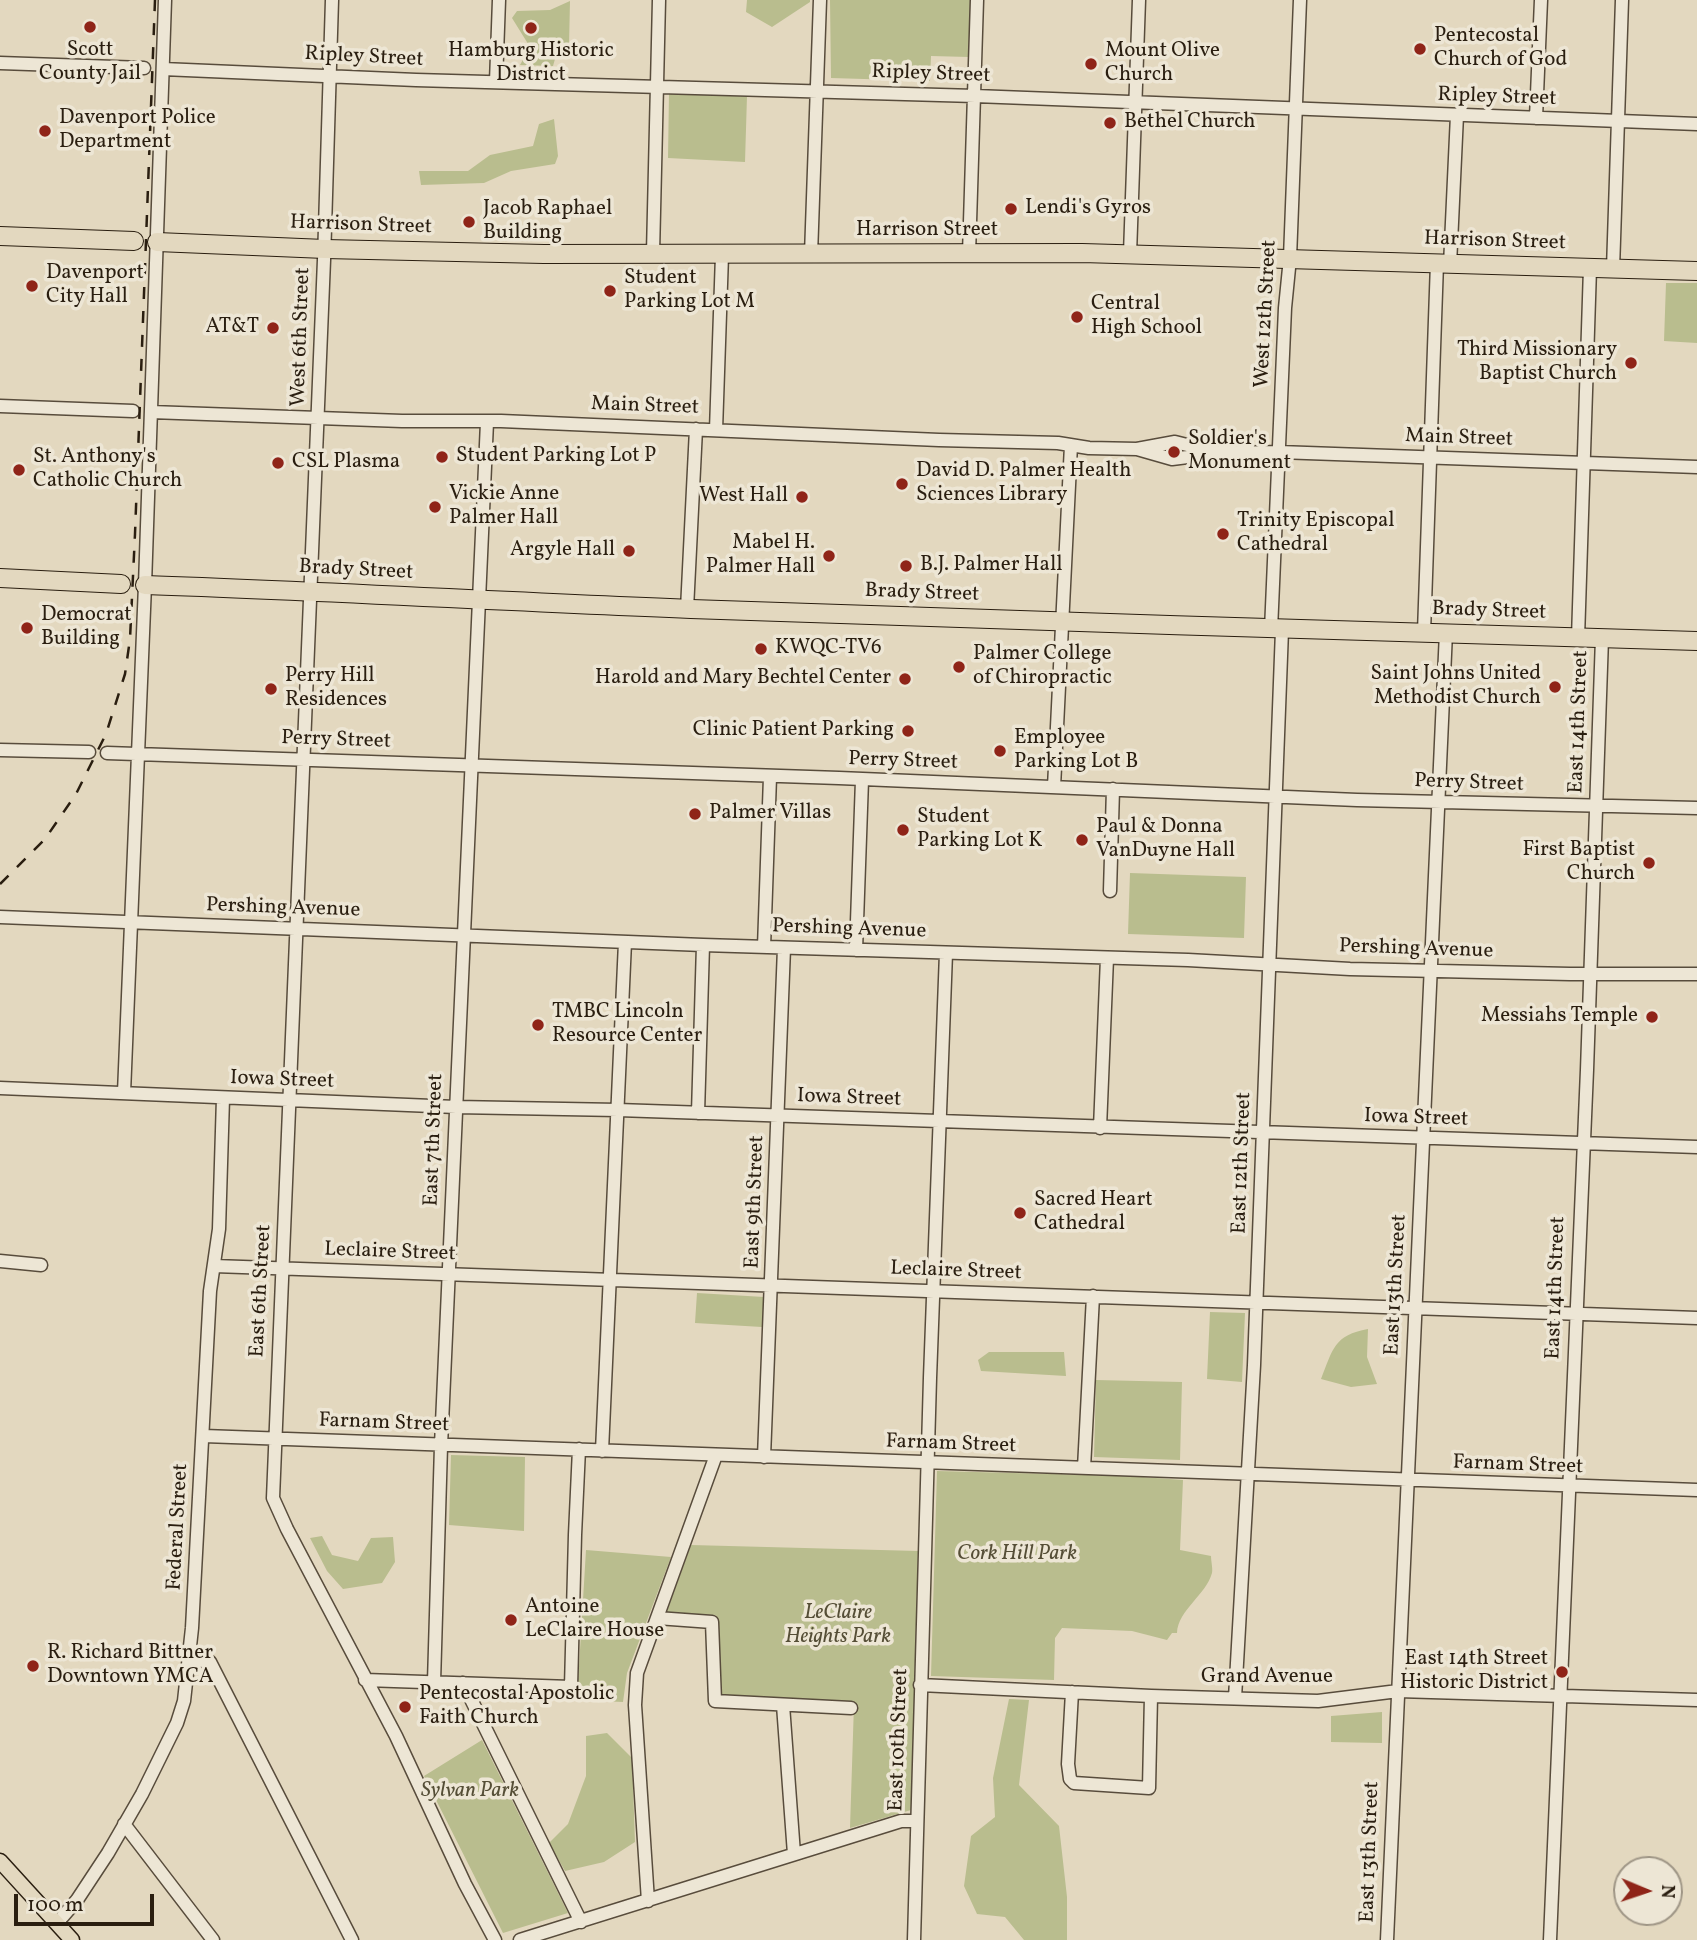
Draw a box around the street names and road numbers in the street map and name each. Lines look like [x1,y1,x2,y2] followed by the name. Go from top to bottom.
[304,42,424,74] street label: Ripley Street
[871,60,991,90] street label: Ripley Street
[1437,83,1557,113] street label: Ripley Street
[290,211,432,241] street label: Harrison Street
[856,218,998,244] street label: Harrison Street
[1424,227,1566,257] street label: Harrison Street
[1251,239,1283,389] street label: West 12th Street
[287,267,317,407] street label: West 6th Street
[591,393,699,421] street label: Main Street
[1405,425,1513,453] street label: Main Street
[298,555,414,587] street label: Brady Street
[864,579,980,609] street label: Brady Street
[1431,597,1547,627] street label: Brady Street
[1565,650,1595,794] street label: East 14th Street
[281,726,391,756] street label: Perry Street
[848,747,958,777] street label: Perry Street
[1414,769,1524,799] street label: Perry Street
[205,894,361,924] street label: Pershing Avenue
[771,915,927,945] street label: Pershing Avenue
[1338,935,1494,965] street label: Pershing Avenue
[229,1067,335,1095] street label: Iowa Street
[420,1073,450,1207] street label: East 7th Street
[796,1085,902,1113] street label: Iowa Street
[1228,1092,1258,1234] street label: East 12th Street
[1363,1105,1469,1133] street label: Iowa Street
[741,1135,771,1269] street label: East 9th Street
[1381,1214,1413,1356] street label: East 13th Street
[1542,1216,1572,1360] street label: East 14th Street
[246,1224,278,1358] street label: East 6th Street
[324,1238,456,1268] street label: Leclaire Street
[890,1257,1022,1287] street label: Leclaire Street
[318,1409,450,1439] street label: Farnam Street
[885,1430,1017,1460] street label: Farnam Street
[1452,1451,1584,1481] street label: Farnam Street
[163,1463,195,1591] street label: Federal Street
[1201,1665,1333,1691] street label: Grand Avenue
[885,1668,915,1812] street label: East 10th Street
[1356,1781,1386,1923] street label: East 13th Street

